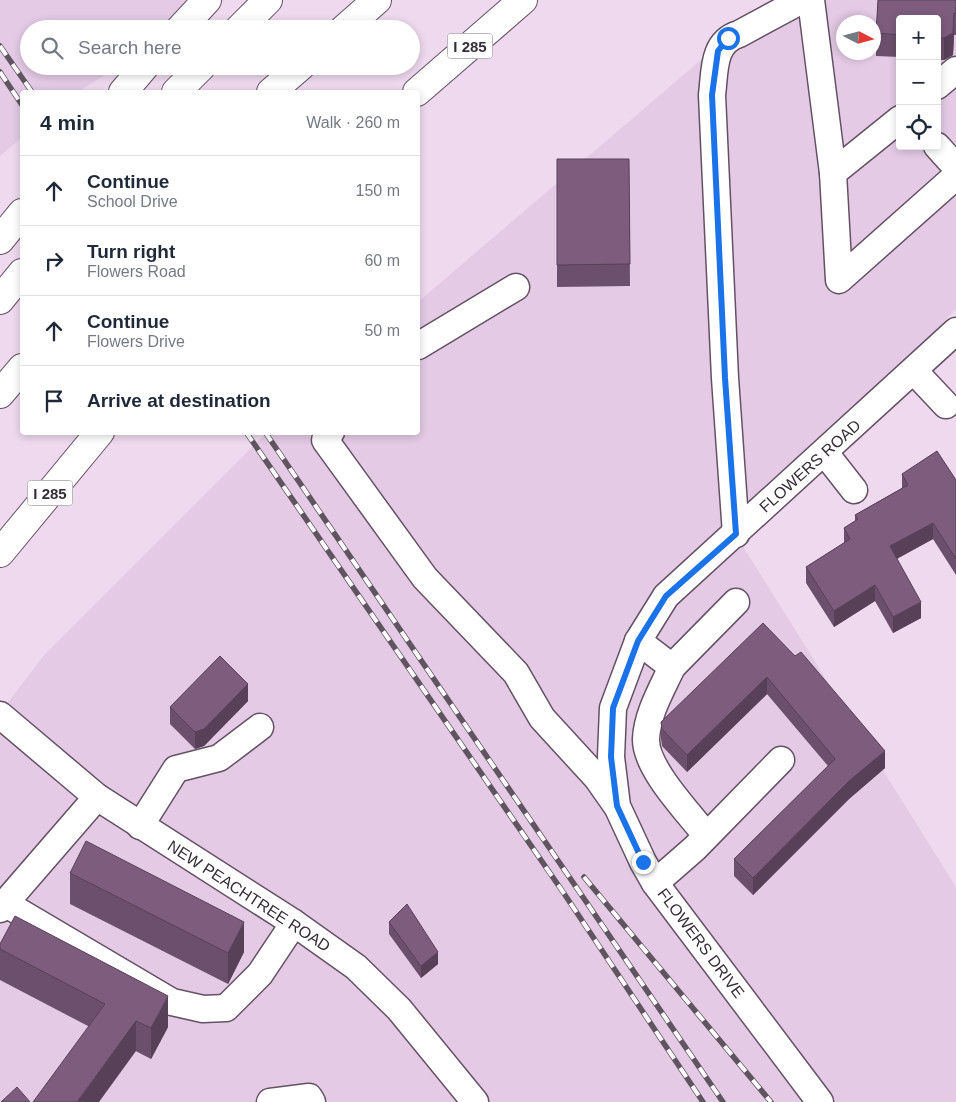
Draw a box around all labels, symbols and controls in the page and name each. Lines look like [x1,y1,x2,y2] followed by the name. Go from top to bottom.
[836,15,881,60] north arrow
[896,15,941,150] map controls
[896,15,941,60] button: +
[20,20,420,75] search box
[717,27,740,50] route start
[38,34,66,62] icon: search
[448,34,492,58] road number: I 285
[78,37,182,58] text: Search here
[896,60,941,105] button: −
[896,105,941,150] button: locate
[40,111,95,134] text: 4 min
[306,114,400,131] text: Walk · 260 m
[87,171,169,192] text: Continue
[40,177,68,205] icon: ahead
[356,182,400,199] text: 150 m
[87,193,178,210] text: School Drive
[87,241,175,262] text: Turn right
[40,247,68,275] icon: right
[364,252,400,269] text: 60 m
[87,263,186,280] text: Flowers Road
[87,311,169,332] text: Continue
[40,317,68,345] icon: ahead
[364,322,400,339] text: 50 m
[87,333,185,350] text: Flowers Drive
[40,387,68,415] icon: arrive
[87,390,271,411] text: Arrive at destination
[756,416,864,516] street label: FLOWERS ROAD
[28,480,72,506] road number: I 285
[165,837,333,955] street label: NEW PEACHTREE ROAD
[632,851,655,874] route end
[654,885,748,1001] street label: FLOWERS DRIVE

